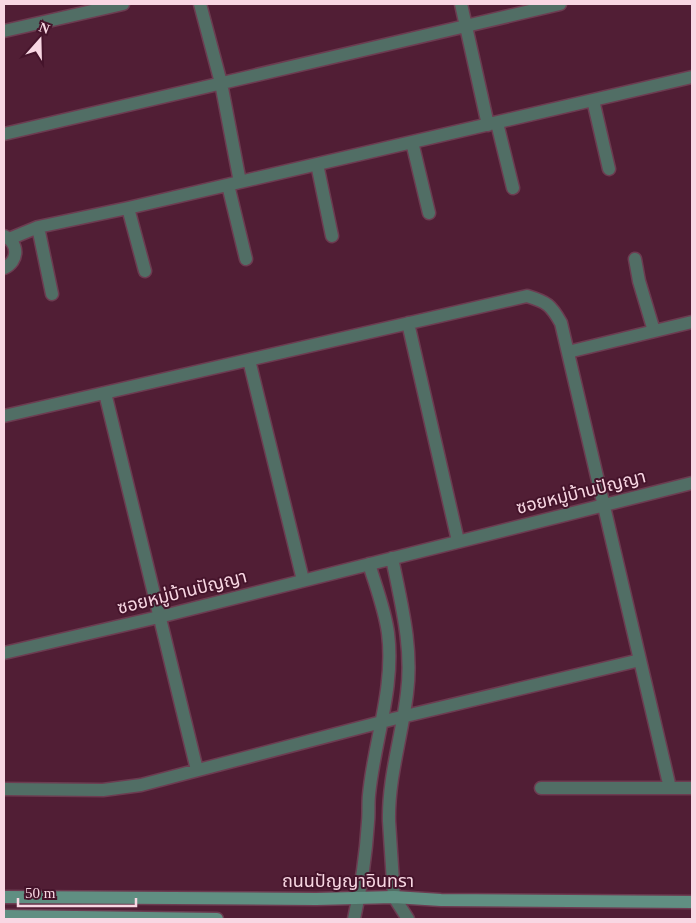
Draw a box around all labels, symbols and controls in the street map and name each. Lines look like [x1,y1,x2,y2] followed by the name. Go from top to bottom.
[15,15,65,65] north arrow
[37,19,52,37] text: N
[514,466,648,520] street label: ซอยหมู่บ้านปัญญา
[115,566,249,620] street label: ซอยหมู่บ้านปัญญา
[282,871,414,891] street label: ถนนปัญญาอินทรา
[18,876,135,908] scale bar
[25,885,56,901] text: 50 m

